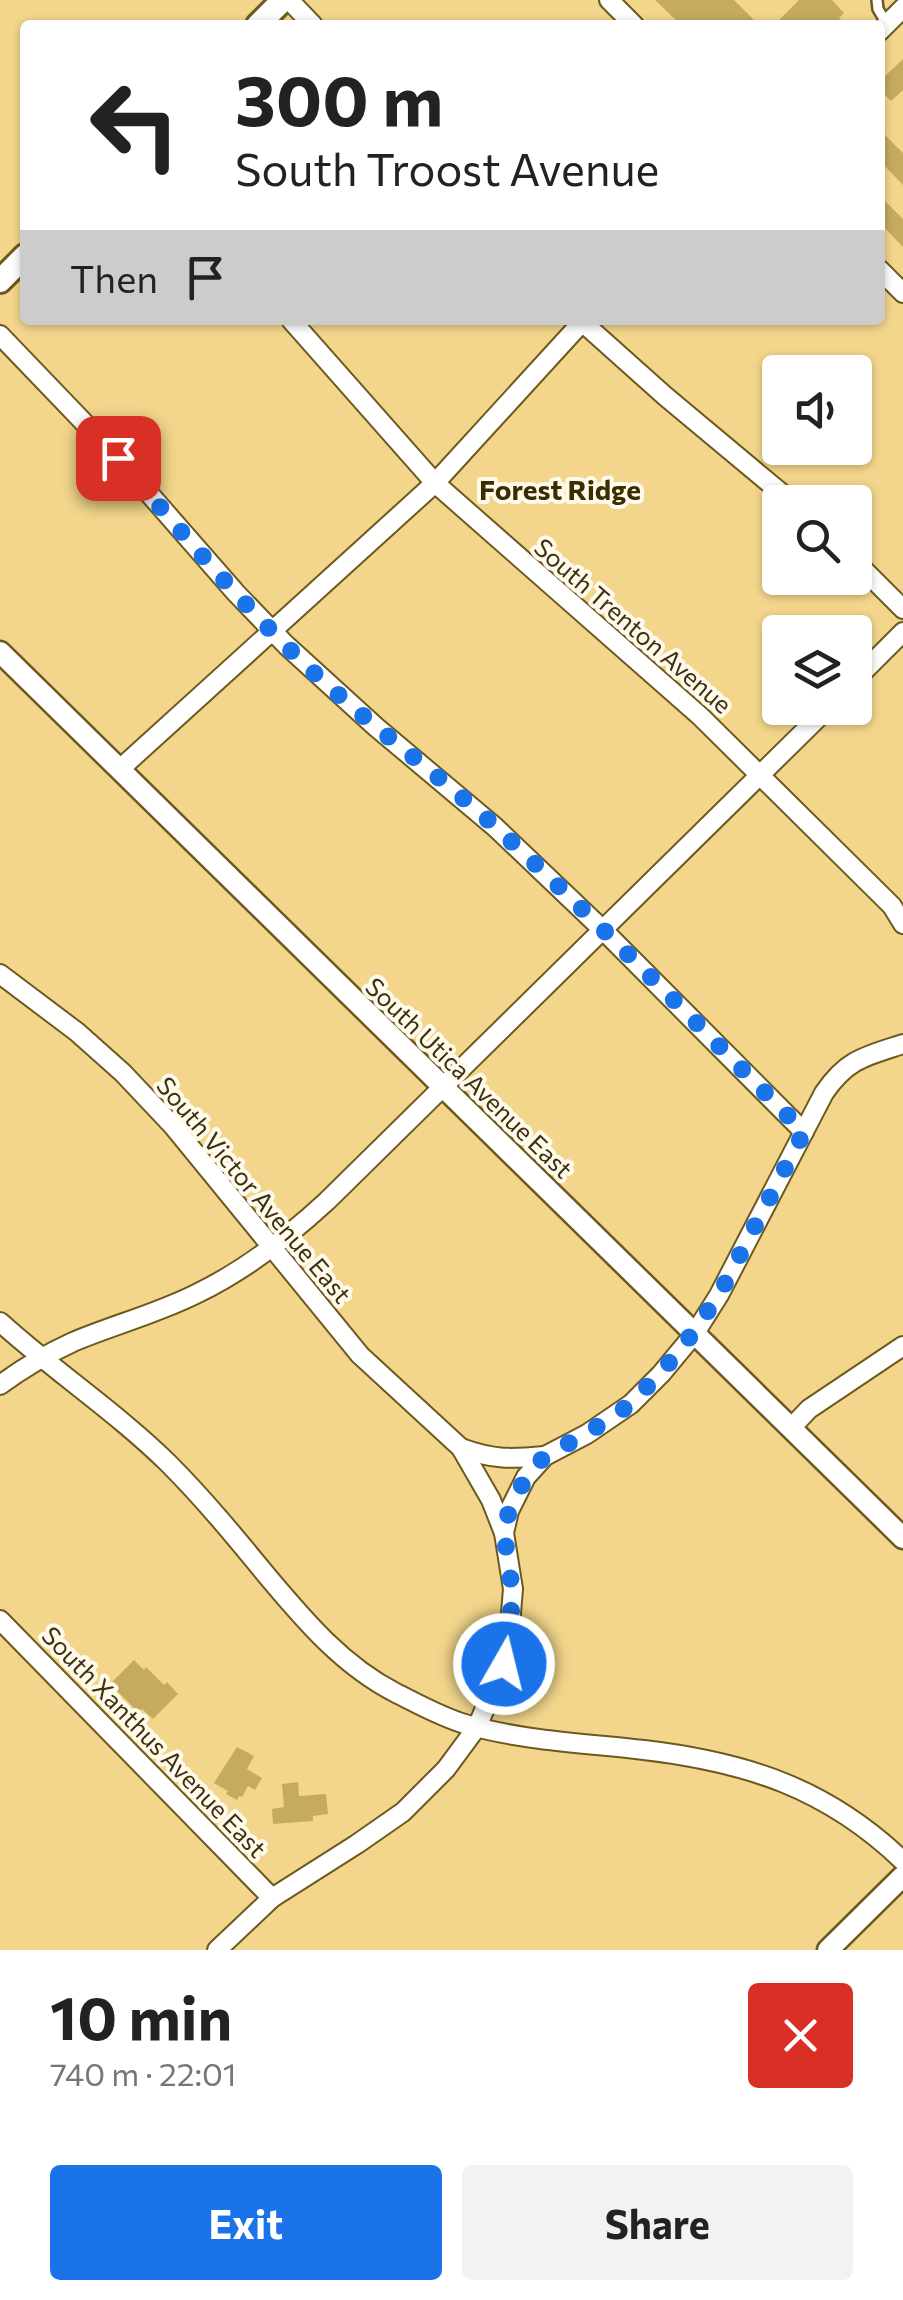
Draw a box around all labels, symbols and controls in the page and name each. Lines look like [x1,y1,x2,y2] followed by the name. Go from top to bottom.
[235,55,443,140] text: 300 m
[70,60,200,190] icon: left
[235,140,659,195] text: South Troost Avenue
[178,250,233,305] icon: arrive
[70,254,158,301] text: Then
[762,355,872,725] map controls
[762,355,872,465] button: sound
[76,416,161,501] pin
[91,431,146,486] icon: arrive
[479,472,641,506] district label: Forest Ridge
[762,485,872,595] button: search
[529,531,738,719] street label: South Trenton Avenue
[762,615,872,725] button: layers
[360,971,579,1184] street label: South Utica Avenue East
[151,1070,358,1309] street label: South Victor Avenue East
[452,1612,556,1716] position arrow
[36,1620,273,1863] street label: South Xanthus Avenue East
[50,1979,232,2052] text: 10 min
[748,1983,853,2088] button: close
[50,2053,237,2093] text: 740 m · 22:01
[50,2165,442,2280] button: Exit
[462,2165,853,2280] button: Share

